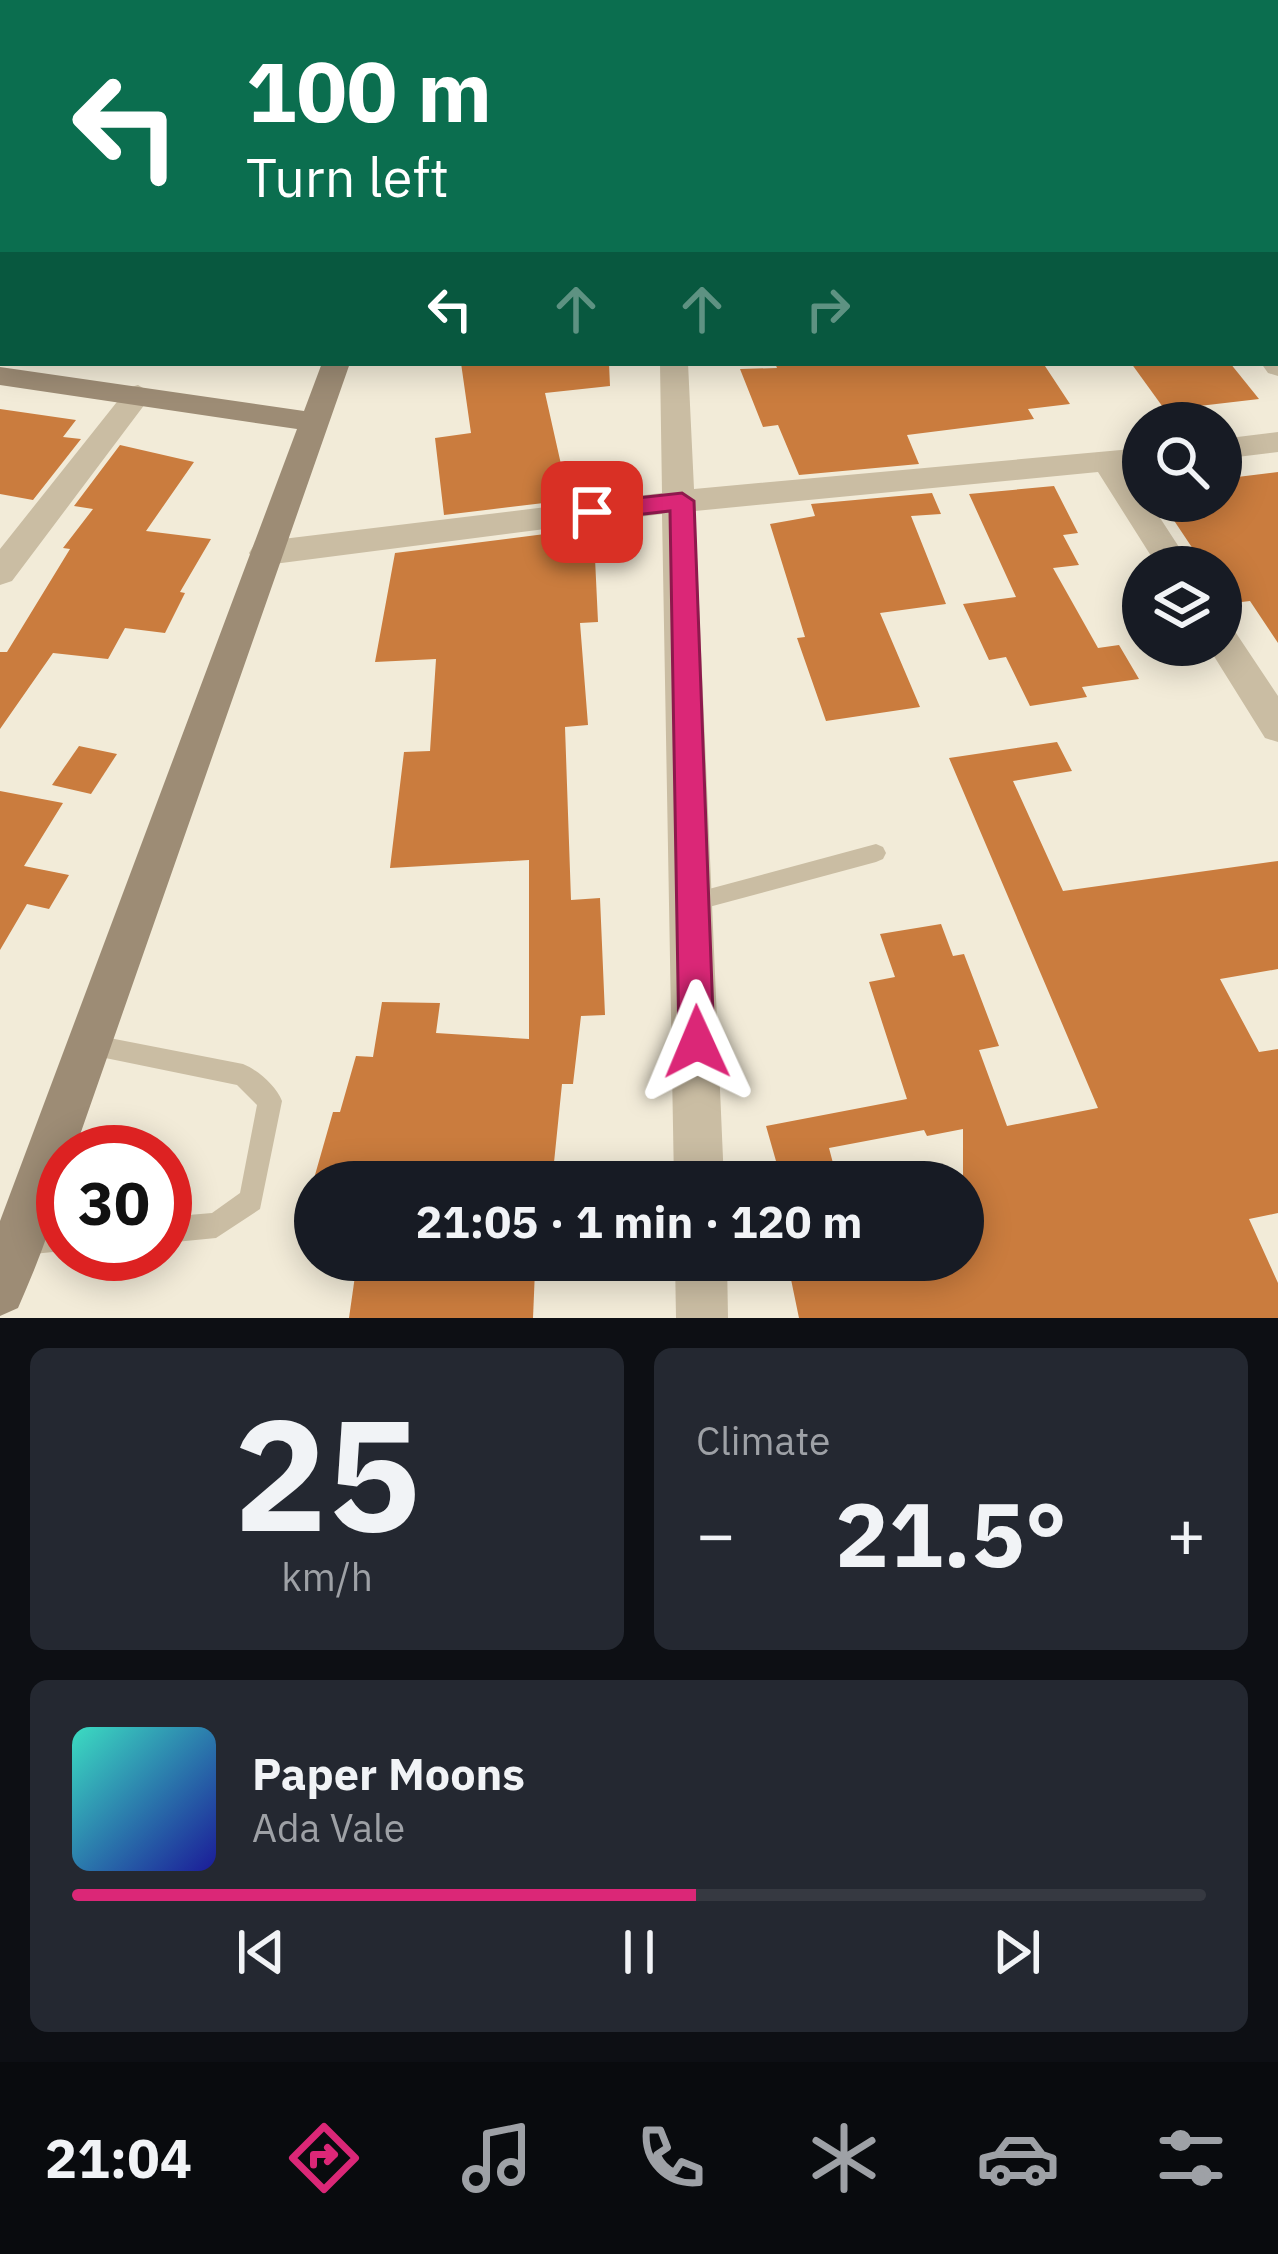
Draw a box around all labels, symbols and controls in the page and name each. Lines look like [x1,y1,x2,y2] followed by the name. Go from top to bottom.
[246,36,492,145] text: 100 m
[48,48,204,204] icon: left
[246,142,449,212] text: Turn left
[417,276,483,342] icon: left
[543,276,609,342] icon: ahead
[669,276,735,342] icon: ahead
[795,276,861,342] icon: right
[1122,402,1242,666] map controls
[1122,402,1242,522] button: search
[541,461,643,563] pin
[559,479,625,545] icon: arrive
[1122,546,1242,666] button: layers
[634,979,760,1105] position arrow
[36,1125,192,1281] speed limit sign: 30
[416,1192,862,1250] text: 21:05 · 1 min · 120 m
[233,1371,421,1574] text: 25
[696,1415,830,1466] text: Climate
[835,1475,1067,1592] text: 21.5°
[696,1490,736,1576] text: −
[1166,1490,1206,1576] text: +
[281,1551,373,1602] text: km/h
[252,1744,525,1802] text: Paper Moons
[252,1802,405,1853] text: Ada Vale
[228,1919,294,1985] icon: previous
[606,1919,672,1985] icon: pause
[984,1919,1050,1985] icon: next
[282,2116,366,2200] icon: directions
[455,2116,539,2200] icon: music
[629,2116,713,2200] icon: phone
[802,2116,886,2200] icon: climate
[976,2116,1060,2200] icon: car
[1149,2116,1233,2200] icon: filters
[45,2123,192,2193] text: 21:04

